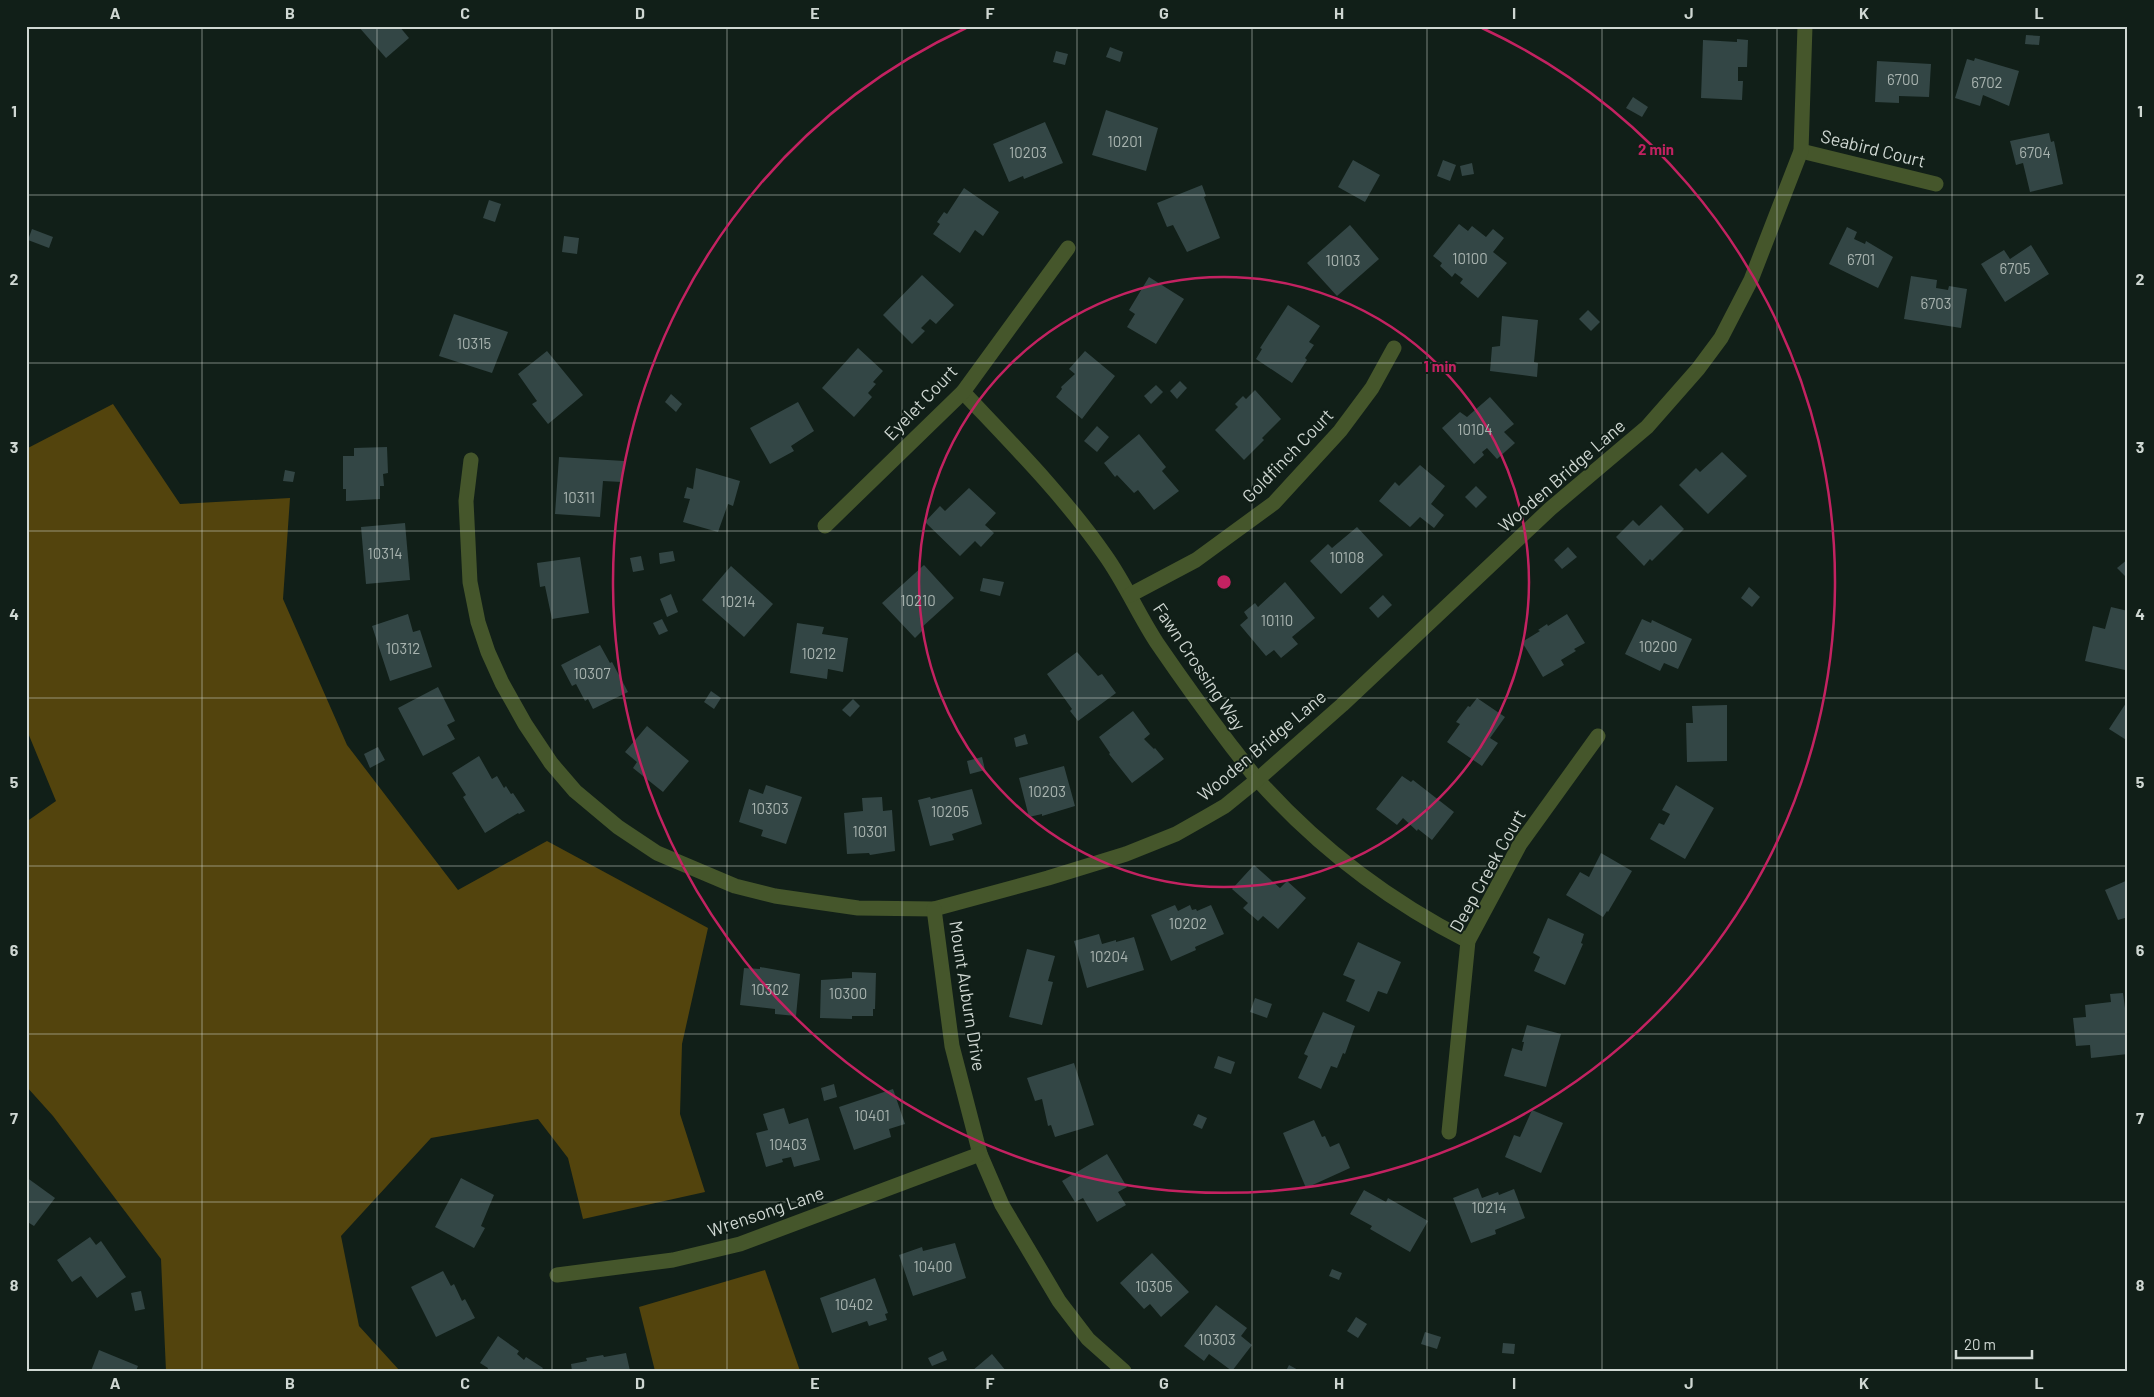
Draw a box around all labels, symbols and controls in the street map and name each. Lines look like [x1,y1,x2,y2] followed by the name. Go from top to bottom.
[110,3,121,22] text: A
[285,3,295,22] text: B
[460,3,470,22] text: C
[635,3,645,22] text: D
[810,3,820,22] text: E
[986,3,995,22] text: F
[1159,3,1169,22] text: G
[1334,3,1344,22] text: H
[1512,3,1516,22] text: I
[1684,3,1694,22] text: J
[1859,3,1869,22] text: K
[2034,3,2044,22] text: L
[1887,70,1919,88] house number: 6700
[1971,73,2003,91] house number: 6702
[11,101,17,120] text: 1
[2137,101,2143,120] text: 1
[1819,124,1928,172] street label: Seabird Court
[1107,132,1143,150] house number: 10201
[1638,140,1674,158] text: 2 min
[1009,143,1047,161] house number: 10203
[2019,143,2051,161] house number: 6704
[1452,249,1488,267] house number: 10100
[1847,250,1875,268] house number: 6701
[1326,251,1360,269] house number: 10103
[1999,259,2031,277] house number: 6705
[10,269,19,288] text: 2
[2136,269,2145,288] text: 2
[1920,294,1952,312] house number: 6703
[457,334,491,352] house number: 10315
[1424,357,1456,375] text: 1 min
[879,360,962,444] street label: Eyelet Court
[1237,404,1337,507] street label: Goldfinch Court
[1493,414,1629,536] street label: Wooden Bridge Lane
[1457,420,1493,438] house number: 10104
[10,437,18,456] text: 3
[2136,437,2144,456] text: 3
[563,488,595,506] house number: 10311
[368,544,402,562] house number: 10314
[1330,548,1364,566] house number: 10108
[1215,573,1233,591] centre of rings
[900,591,936,609] house number: 10210
[720,592,756,610] house number: 10214
[1149,598,1251,734] street label: Fawn Crossing Way
[9,604,19,623] text: 4
[2135,604,2145,623] text: 4
[1261,611,1293,629] house number: 10110
[1639,637,1677,655] house number: 10200
[386,639,420,657] house number: 10312
[802,644,836,662] house number: 10212
[573,664,611,682] house number: 10307
[1193,685,1330,805] street label: Wooden Bridge Lane
[10,772,19,791] text: 5
[2136,772,2145,791] text: 5
[1028,782,1066,800] house number: 10203
[751,799,789,817] house number: 10303
[931,802,969,820] house number: 10205
[1444,805,1530,936] street label: Deep Creek Court
[853,822,887,840] house number: 10301
[1169,914,1207,932] house number: 10202
[945,919,991,1073] street label: Mount Auburn Drive
[10,940,19,959] text: 6
[2136,940,2145,959] text: 6
[1090,947,1128,965] house number: 10204
[751,980,789,998] house number: 10302
[829,984,867,1002] house number: 10300
[854,1106,890,1124] house number: 10401
[10,1108,18,1127] text: 7
[2136,1108,2144,1127] text: 7
[769,1135,807,1153] house number: 10403
[705,1181,827,1241] street label: Wrensong Lane
[1471,1198,1507,1216] house number: 10214
[914,1257,952,1275] house number: 10400
[10,1275,19,1294] text: 8
[2136,1275,2145,1294] text: 8
[1135,1277,1173,1295] house number: 10305
[835,1295,873,1313] house number: 10402
[1956,1327,2033,1359] scale bar
[1198,1330,1236,1348] house number: 10303
[1964,1335,1996,1353] text: 20 m
[110,1373,121,1392] text: A
[285,1373,295,1392] text: B
[460,1373,470,1392] text: C
[635,1373,645,1392] text: D
[810,1373,820,1392] text: E
[986,1373,995,1392] text: F
[1159,1373,1169,1392] text: G
[1334,1373,1344,1392] text: H
[1512,1373,1516,1392] text: I
[1684,1373,1694,1392] text: J
[1859,1373,1869,1392] text: K
[2034,1373,2044,1392] text: L

